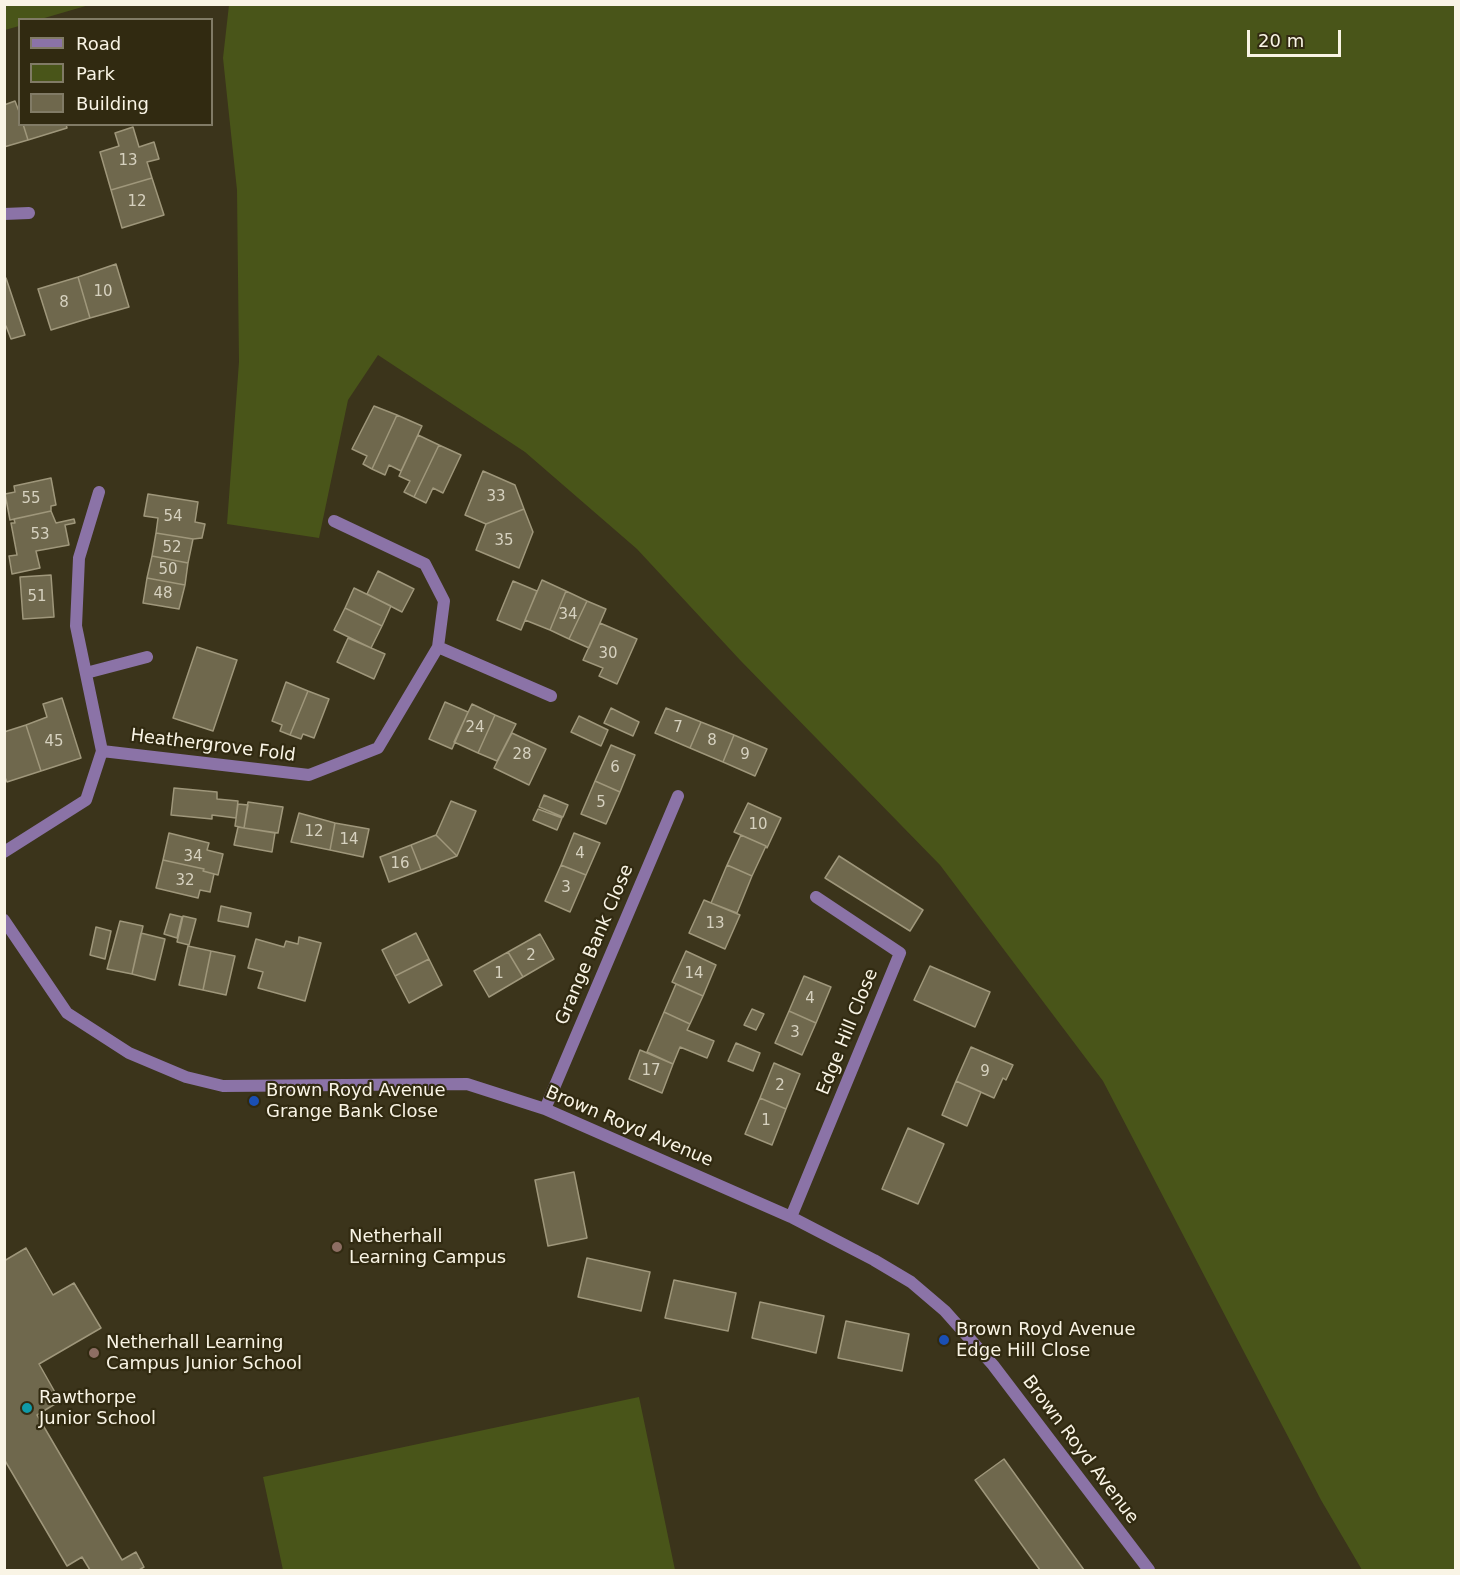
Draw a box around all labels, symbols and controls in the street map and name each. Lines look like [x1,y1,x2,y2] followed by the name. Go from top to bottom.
[18,18,213,126] legend
[1250,18,1344,56] scale bar
[1258,30,1304,51] text: 20 m
[76,33,121,54] text: Road
[76,63,115,84] text: Park
[76,93,149,114] text: Building
[118,152,138,170] house number: 13
[127,193,147,211] house number: 12
[93,283,113,301] house number: 10
[59,294,69,312] house number: 8
[486,488,506,506] house number: 33
[21,490,41,508] house number: 55
[163,508,183,526] house number: 54
[30,526,50,544] house number: 53
[494,532,514,550] house number: 35
[162,539,182,557] house number: 52
[158,561,178,579] house number: 50
[153,585,173,603] house number: 48
[27,588,47,606] house number: 51
[558,606,578,624] house number: 34
[598,645,618,663] house number: 30
[465,719,485,737] house number: 24
[673,719,683,737] house number: 7
[129,725,297,767] street label: Heathergrove Fold
[707,732,717,750] house number: 8
[44,733,64,751] house number: 45
[512,746,532,764] house number: 28
[740,746,750,764] house number: 9
[610,759,620,777] house number: 6
[596,794,606,812] house number: 5
[748,816,768,834] house number: 10
[304,823,324,841] house number: 12
[339,831,359,849] house number: 14
[575,845,585,863] house number: 4
[183,848,203,866] house number: 34
[390,855,410,873] house number: 16
[551,862,639,1028] street label: Grange Bank Close
[175,872,195,890] house number: 32
[561,879,571,897] house number: 3
[705,915,725,933] house number: 13
[526,947,536,965] house number: 2
[494,965,504,983] house number: 1
[684,965,704,983] house number: 14
[813,966,883,1098] street label: Edge Hill Close
[805,990,815,1008] house number: 4
[790,1024,800,1042] house number: 3
[641,1062,661,1080] house number: 17
[980,1063,990,1081] house number: 9
[775,1077,785,1095] house number: 2
[266,1080,446,1122] place label: Brown Royd Avenue Grange Bank Close
[542,1082,716,1172] street label: Brown Royd Avenue
[247,1094,261,1108] marker: Brown Royd Avenue Grange Bank Close
[761,1112,771,1130] house number: 1
[349,1226,506,1268] place label: Netherhall Learning Campus
[330,1240,344,1254] marker: Netherhall Learning Campus
[956,1319,1136,1362] place label: Brown Royd Avenue Edge Hill Close
[106,1332,302,1374] place label: Netherhall Learning Campus Junior School
[937,1333,951,1347] marker: Brown Royd Avenue Edge Hill Close
[87,1346,101,1360] marker: Netherhall Learning Campus Junior School
[1017,1372,1143,1528] street label: Brown Royd Avenue
[39,1387,156,1430] place label: Rawthorpe Junior School
[20,1401,34,1415] marker: Rawthorpe Junior School

